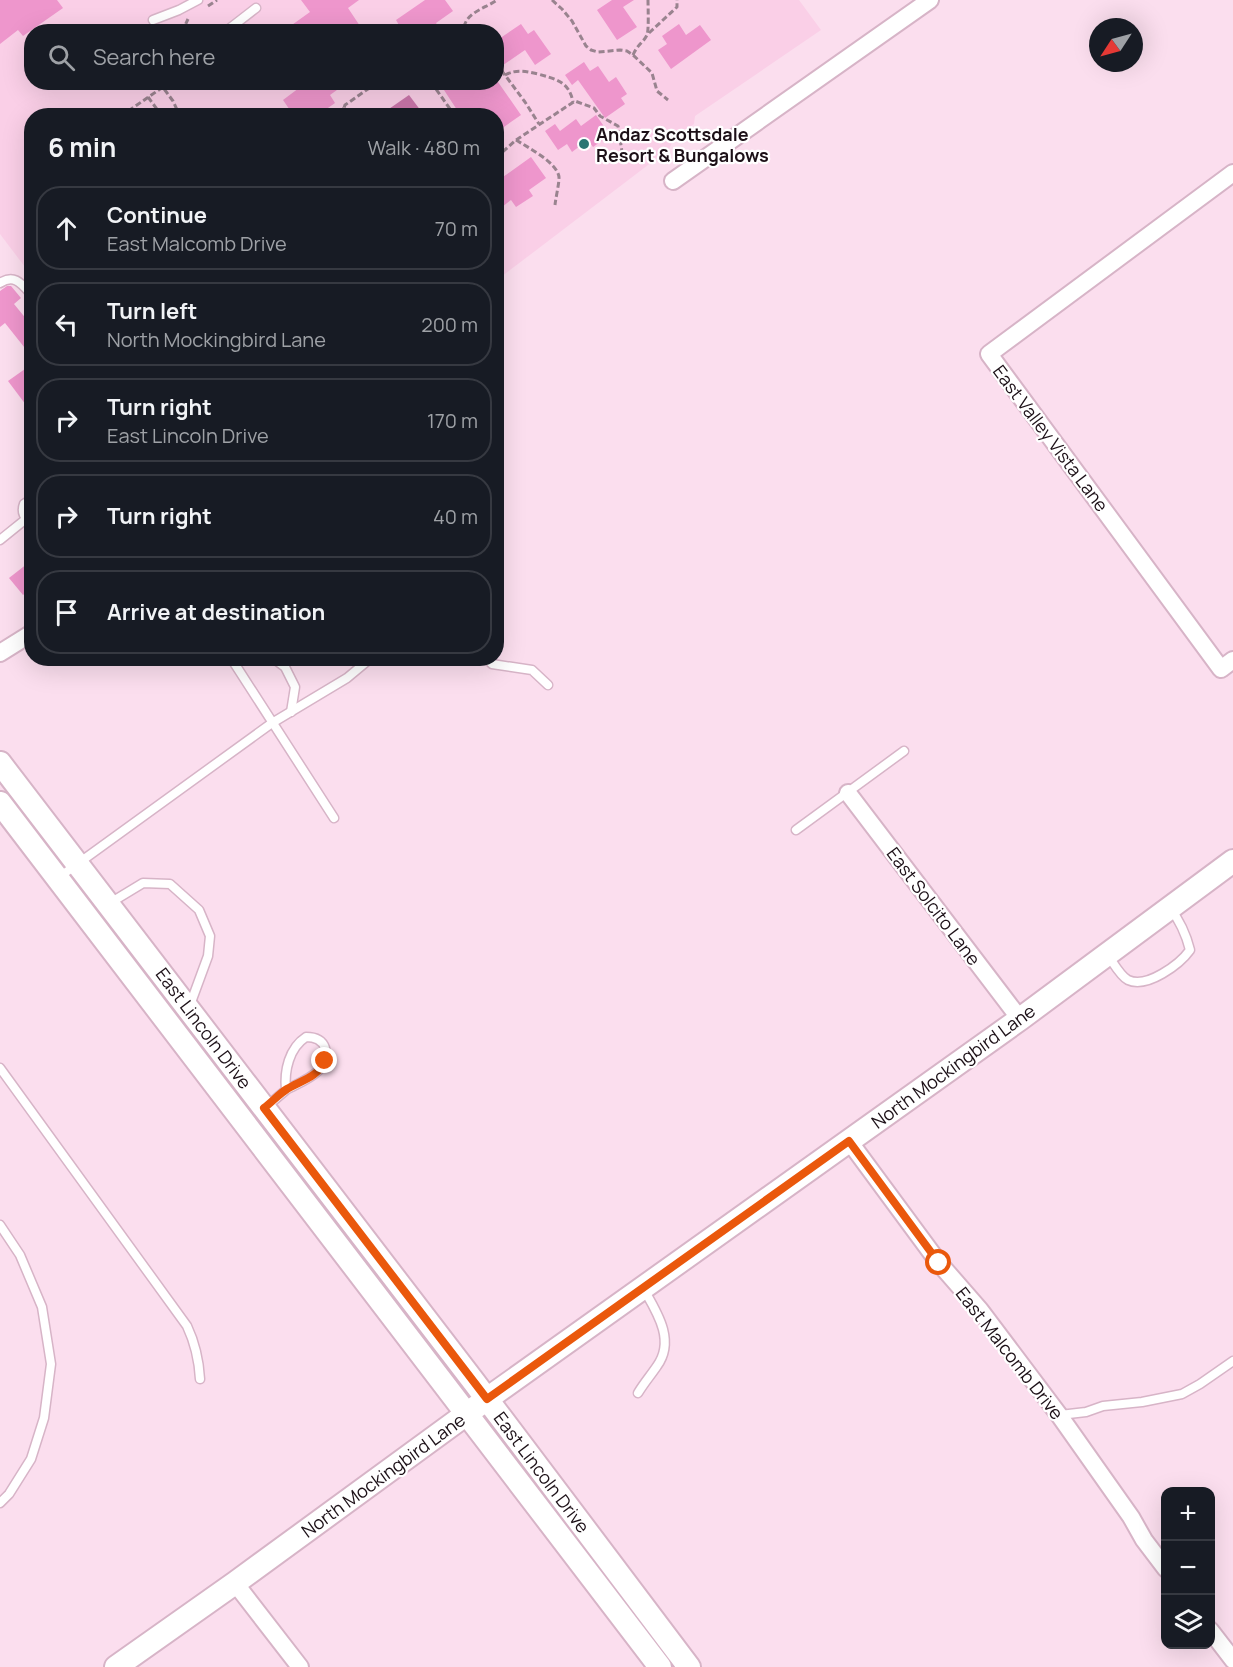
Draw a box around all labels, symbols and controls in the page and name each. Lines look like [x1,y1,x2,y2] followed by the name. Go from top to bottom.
[1089,18,1143,72] north arrow
[24,24,504,90] search box
[45,41,78,74] icon: search
[93,42,215,72] text: Search here
[596,122,769,167] place label: Andaz Scottsdale Resort & Bungalows
[48,129,116,165] text: 6 min
[367,134,480,161] text: Walk · 480 m
[577,137,591,151] marker: Andaz Scottsdale Resort & Bungalows
[107,200,207,230] text: Continue
[50,212,83,245] icon: ahead
[435,215,478,242] text: 70 m
[107,230,287,257] text: East Malcomb Drive
[107,296,197,326] text: Turn left
[50,308,83,341] icon: left
[421,311,478,338] text: 200 m
[107,326,326,353] text: North Mockingbird Lane
[988,360,1114,516] street label: East Valley Vista Lane
[107,392,212,422] text: Turn right
[50,404,83,437] icon: right
[427,407,478,434] text: 170 m
[107,422,269,449] text: East Lincoln Drive
[50,500,83,533] icon: right
[107,501,212,531] text: Turn right
[433,503,478,530] text: 40 m
[50,596,83,629] icon: arrive
[107,597,325,627] text: Arrive at destination
[882,842,986,970] street label: East Solcito Lane
[151,963,257,1093] street label: East Lincoln Drive
[866,998,1040,1134] street label: North Mockingbird Lane
[311,1047,337,1073] route end
[925,1249,951,1275] route start
[951,1282,1069,1424] street label: East Malcomb Drive
[296,1407,470,1543] street label: North Mockingbird Lane
[489,1407,595,1537] street label: East Lincoln Drive
[1161,1487,1215,1649] map controls
[1161,1487,1215,1541] button: +
[1161,1541,1215,1595] button: −
[1161,1595,1215,1649] button: layers

